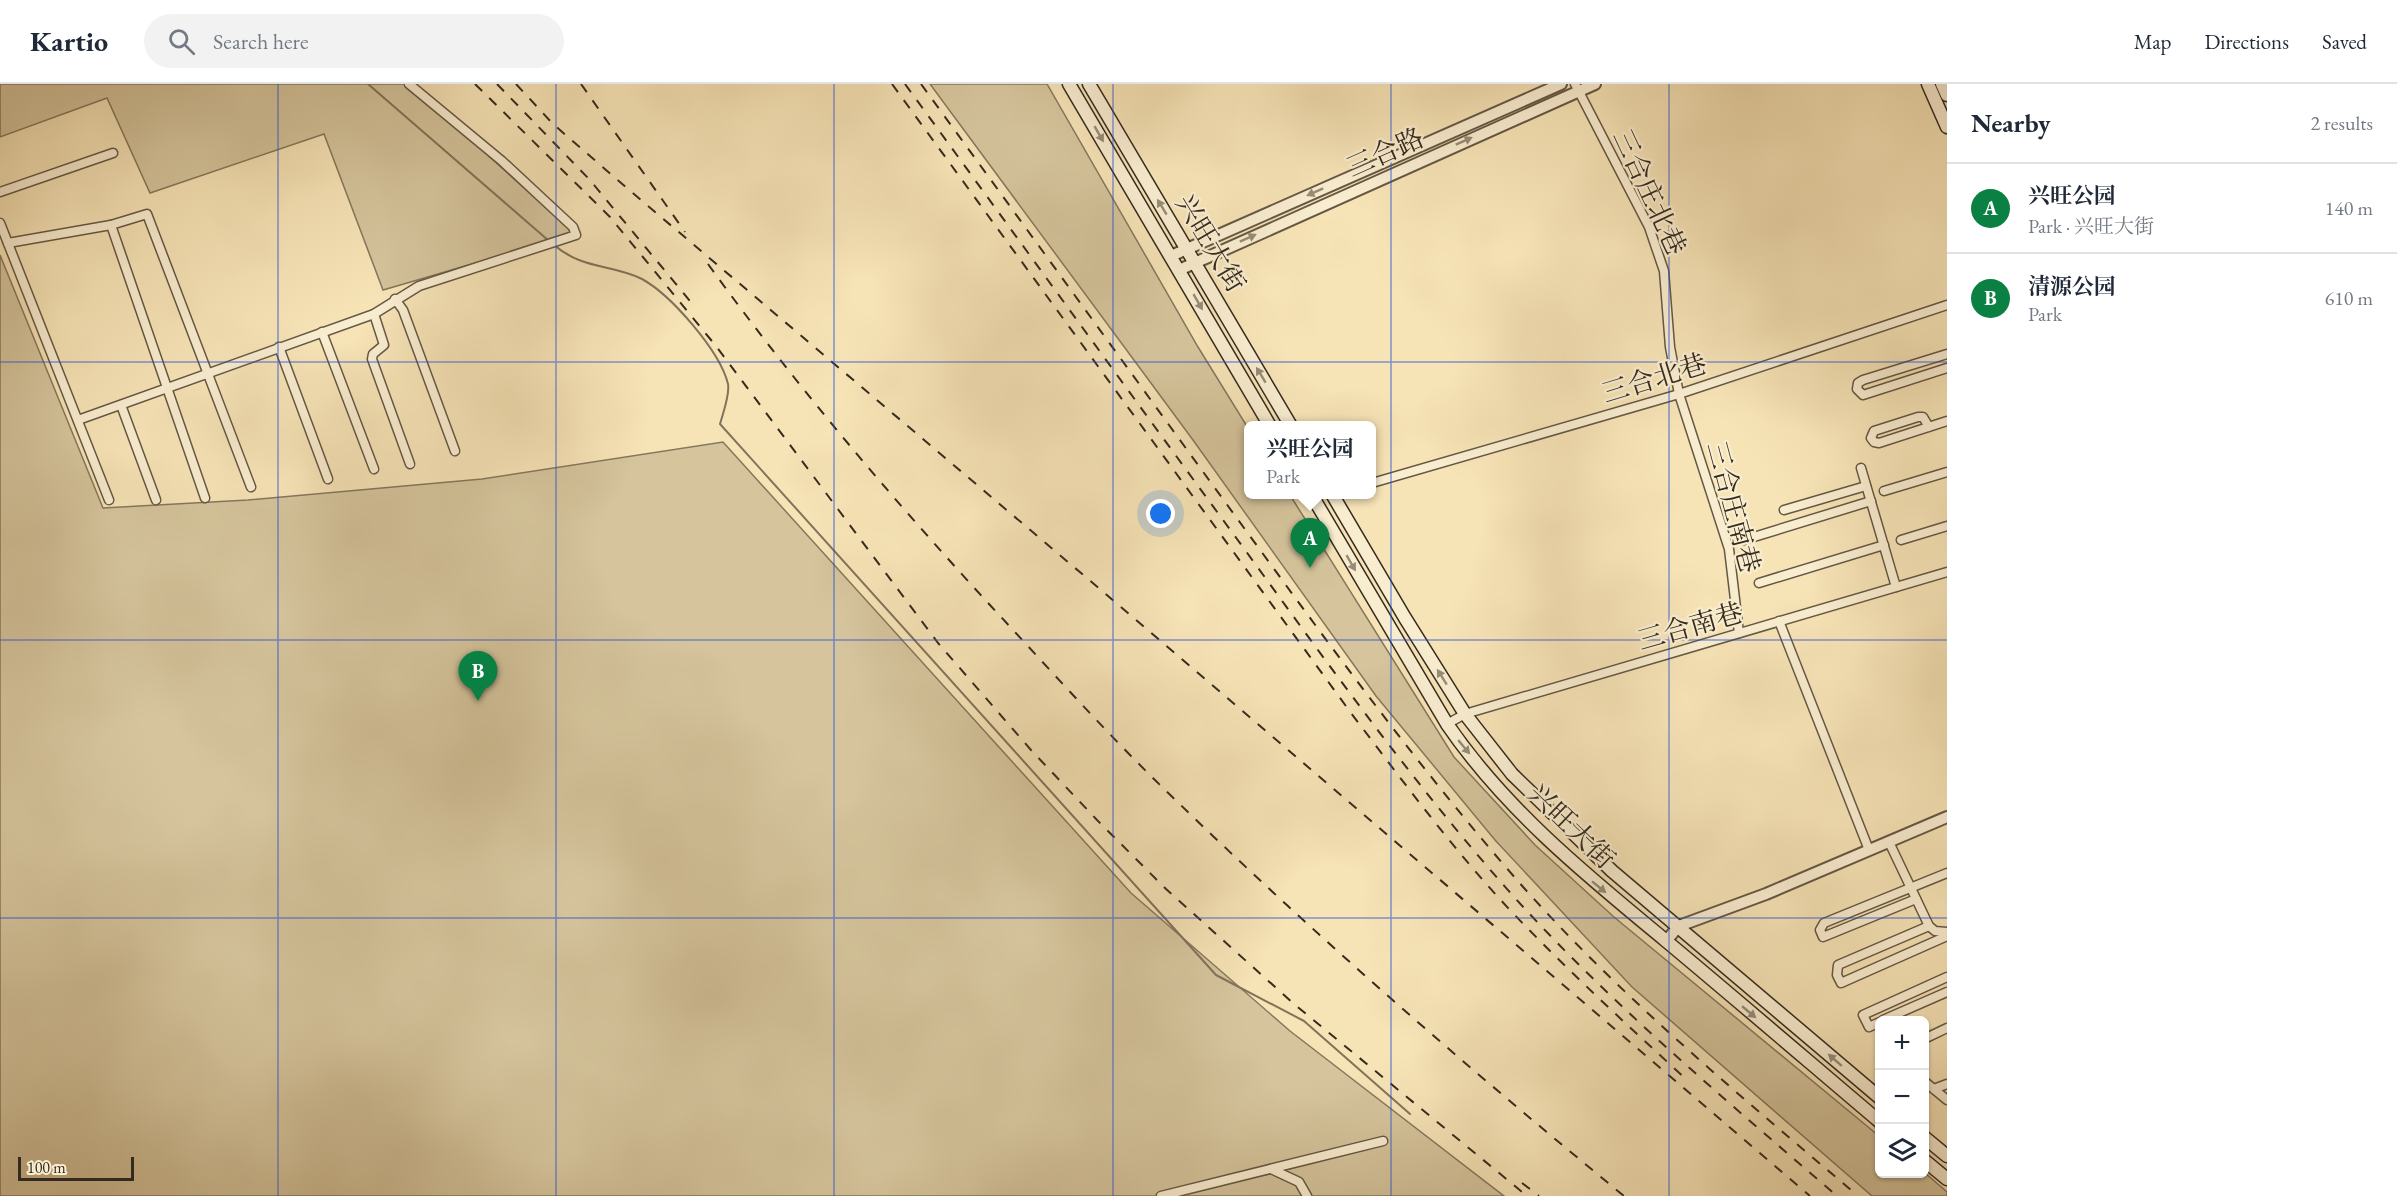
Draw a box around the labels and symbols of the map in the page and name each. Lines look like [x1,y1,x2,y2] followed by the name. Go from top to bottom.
[1341,120,1429,184] street label: 三合路
[1606,123,1694,261] street label: 三合庄北巷
[1094,126,1104,143] one-way arrow
[1456,137,1473,146] one-way arrow
[1306,187,1324,197] one-way arrow
[1168,188,1254,298] street label: 兴旺大街
[1157,198,1167,215] one-way arrow
[1239,233,1257,243] one-way arrow
[1193,294,1203,311] one-way arrow
[1597,345,1711,411] street label: 三合北巷
[1256,367,1267,383] one-way arrow
[1700,437,1768,577] street label: 三合庄南巷
[1146,499,1175,528] your location
[1290,518,1330,568] pin: A
[1346,555,1356,572] one-way arrow
[1633,594,1747,658] street label: 三合南巷
[458,652,498,701] pin: B
[1436,669,1447,685] one-way arrow
[1457,739,1470,754] one-way arrow
[1521,776,1623,876] street label: 兴旺大街
[1592,880,1607,892] one-way arrow
[1741,1005,1757,1018] one-way arrow
[1828,1054,1843,1067] one-way arrow
[18,1154,134,1182] scale bar

